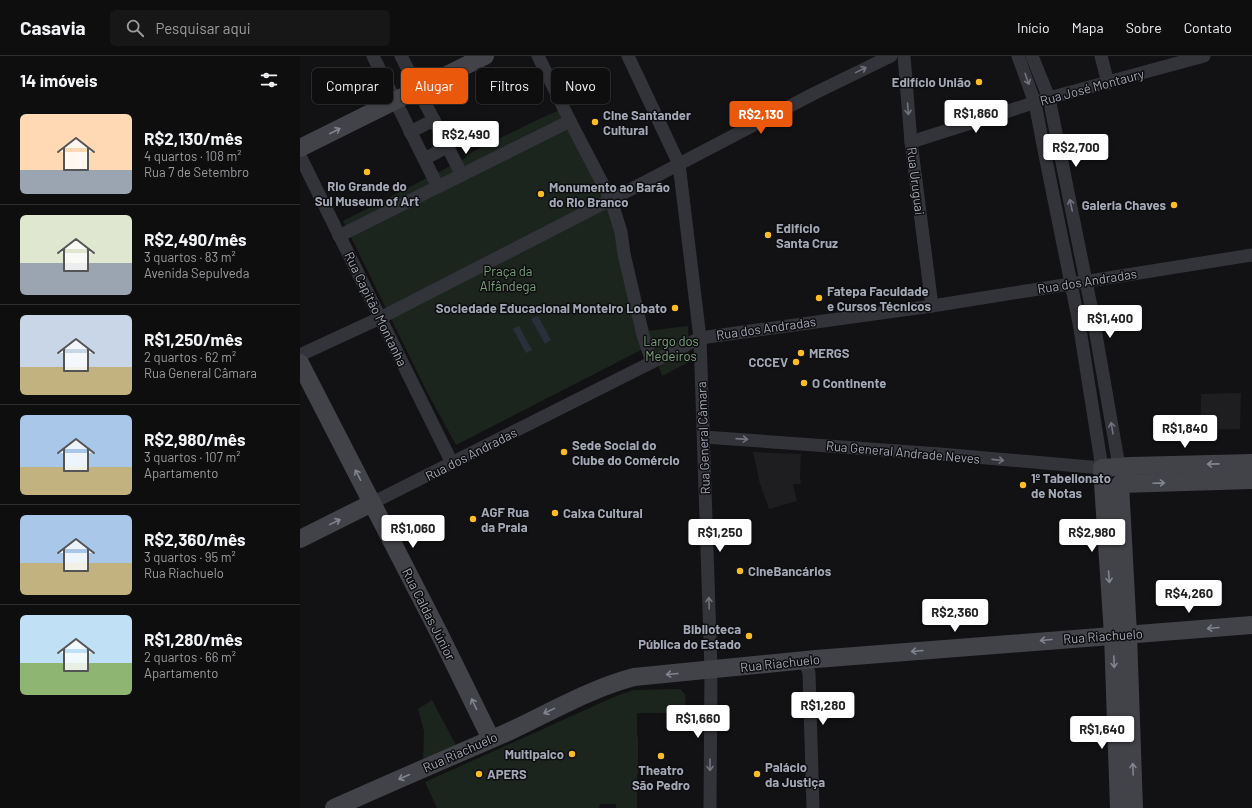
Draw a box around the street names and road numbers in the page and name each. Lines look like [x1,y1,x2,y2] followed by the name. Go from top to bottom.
[1038,65,1146,109] street label: Rua José Montaury
[904,146,928,216] street label: Rua Uruguai
[341,249,411,369] street label: Rua Capitão Montanha
[1036,265,1138,297] street label: Rua dos Andradas
[715,313,817,343] street label: Rua dos Andradas
[693,381,713,495] street label: Rua General Câmara
[423,424,519,484] street label: Rua dos Andradas
[825,437,981,467] street label: Rua General Andrade Neves
[399,565,459,663] street label: Rua Caldas Júnior
[1063,625,1143,647] street label: Rua Riachuelo
[739,651,821,675] street label: Rua Riachuelo
[420,728,500,776] street label: Rua Riachuelo

